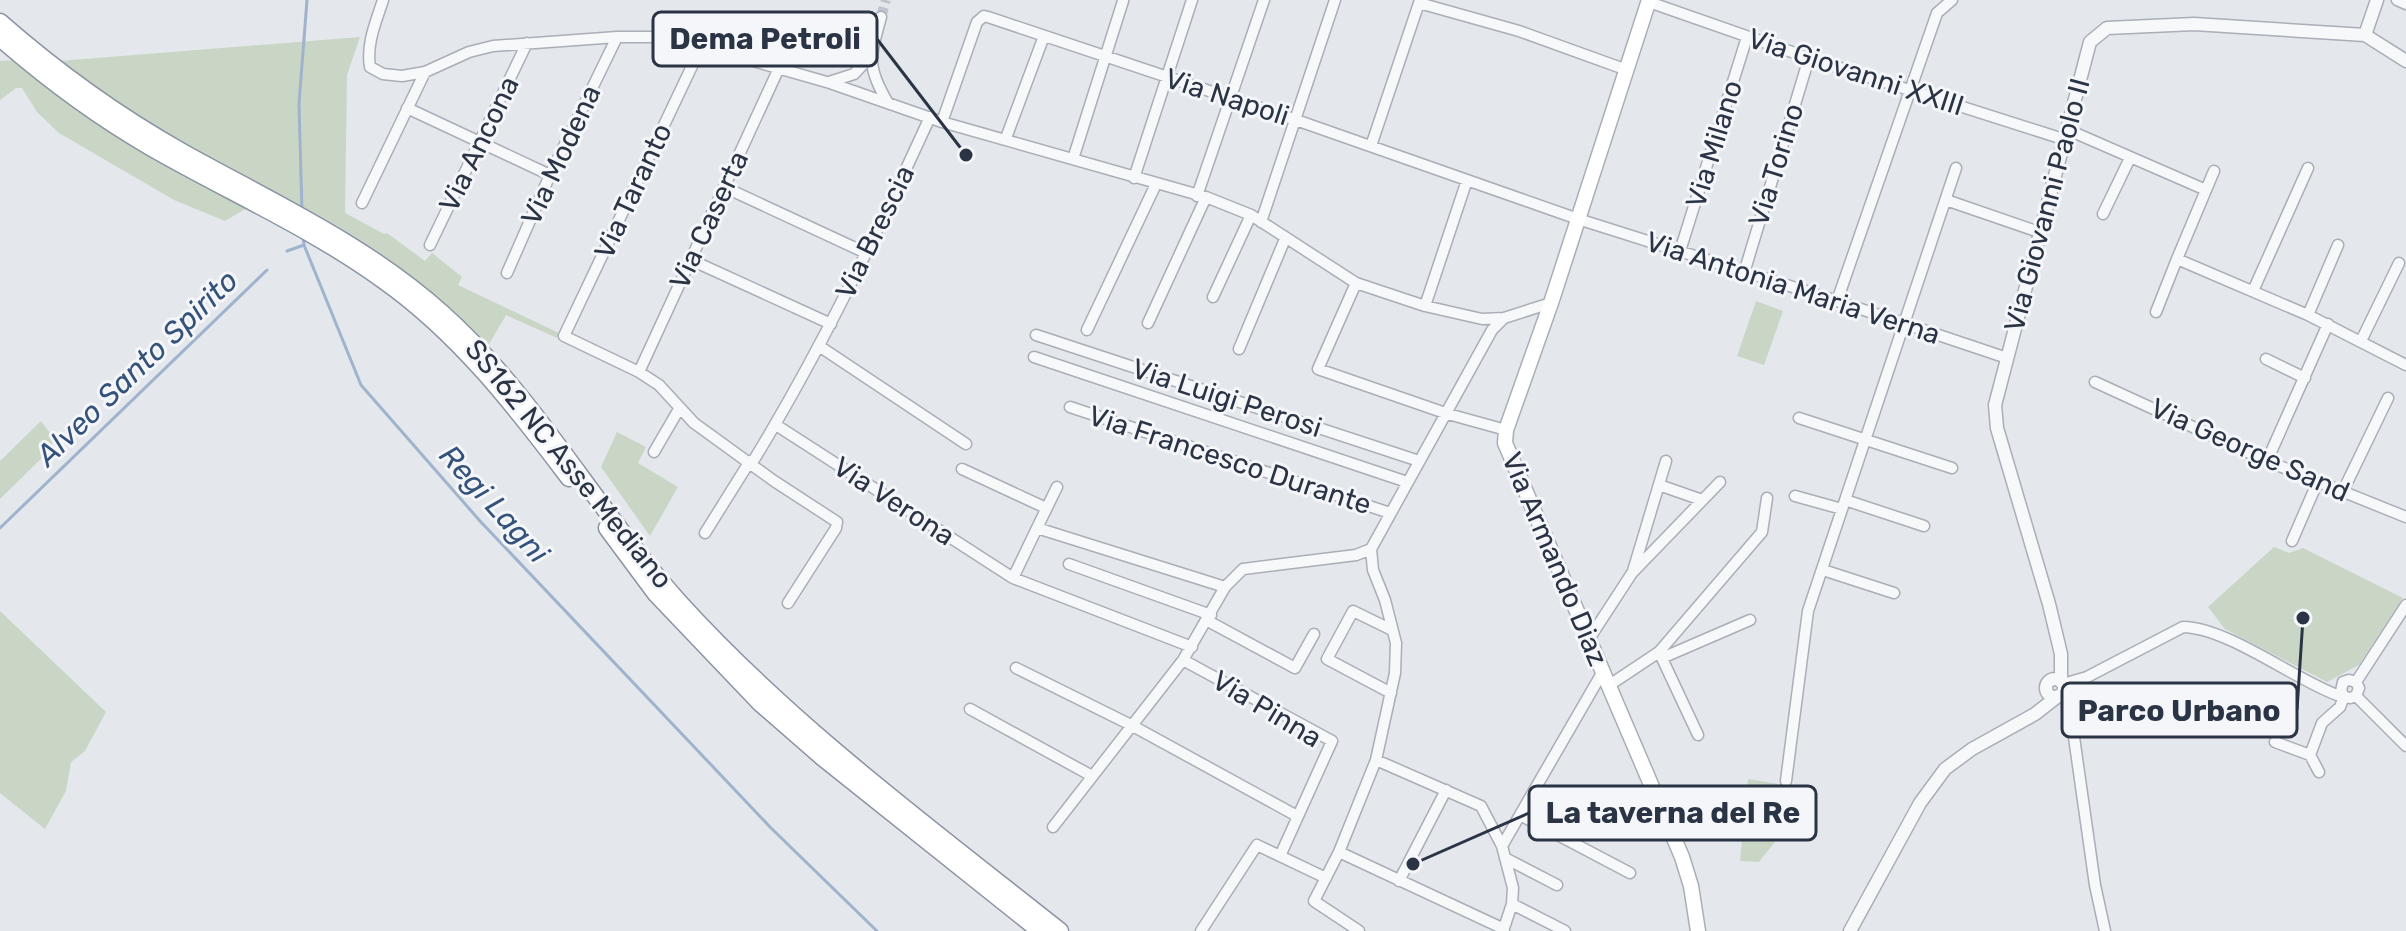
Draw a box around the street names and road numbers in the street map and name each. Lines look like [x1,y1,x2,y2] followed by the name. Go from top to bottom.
[1744,22,1968,122] street label: Via Giovanni XXIII
[1161,61,1293,133] street label: Via Napoli
[432,71,526,217] street label: Via Ancona
[1997,75,2097,335] street label: Via Giovanni Paolo II
[1679,76,1749,212] street label: Via Milano
[514,80,608,230] street label: Via Modena
[1742,100,1810,230] street label: Via Torino
[587,118,679,264] street label: Via Taranto
[663,146,755,294] street label: Via Caserta
[829,160,921,304] street label: Via Brescia
[1642,225,1944,351] street label: Via Antonia Maria Verna
[458,333,680,595] street label: SS162 NC Asse Mediano
[1128,352,1326,444] street label: Via Luigi Perosi
[2145,391,2355,509] street label: Via George Sand
[1084,399,1376,521] street label: Via Francesco Durante
[1495,447,1615,671] street label: Via Armando Diaz
[827,450,961,552] street label: Via Verona
[1206,664,1328,754] street label: Via Pinna

